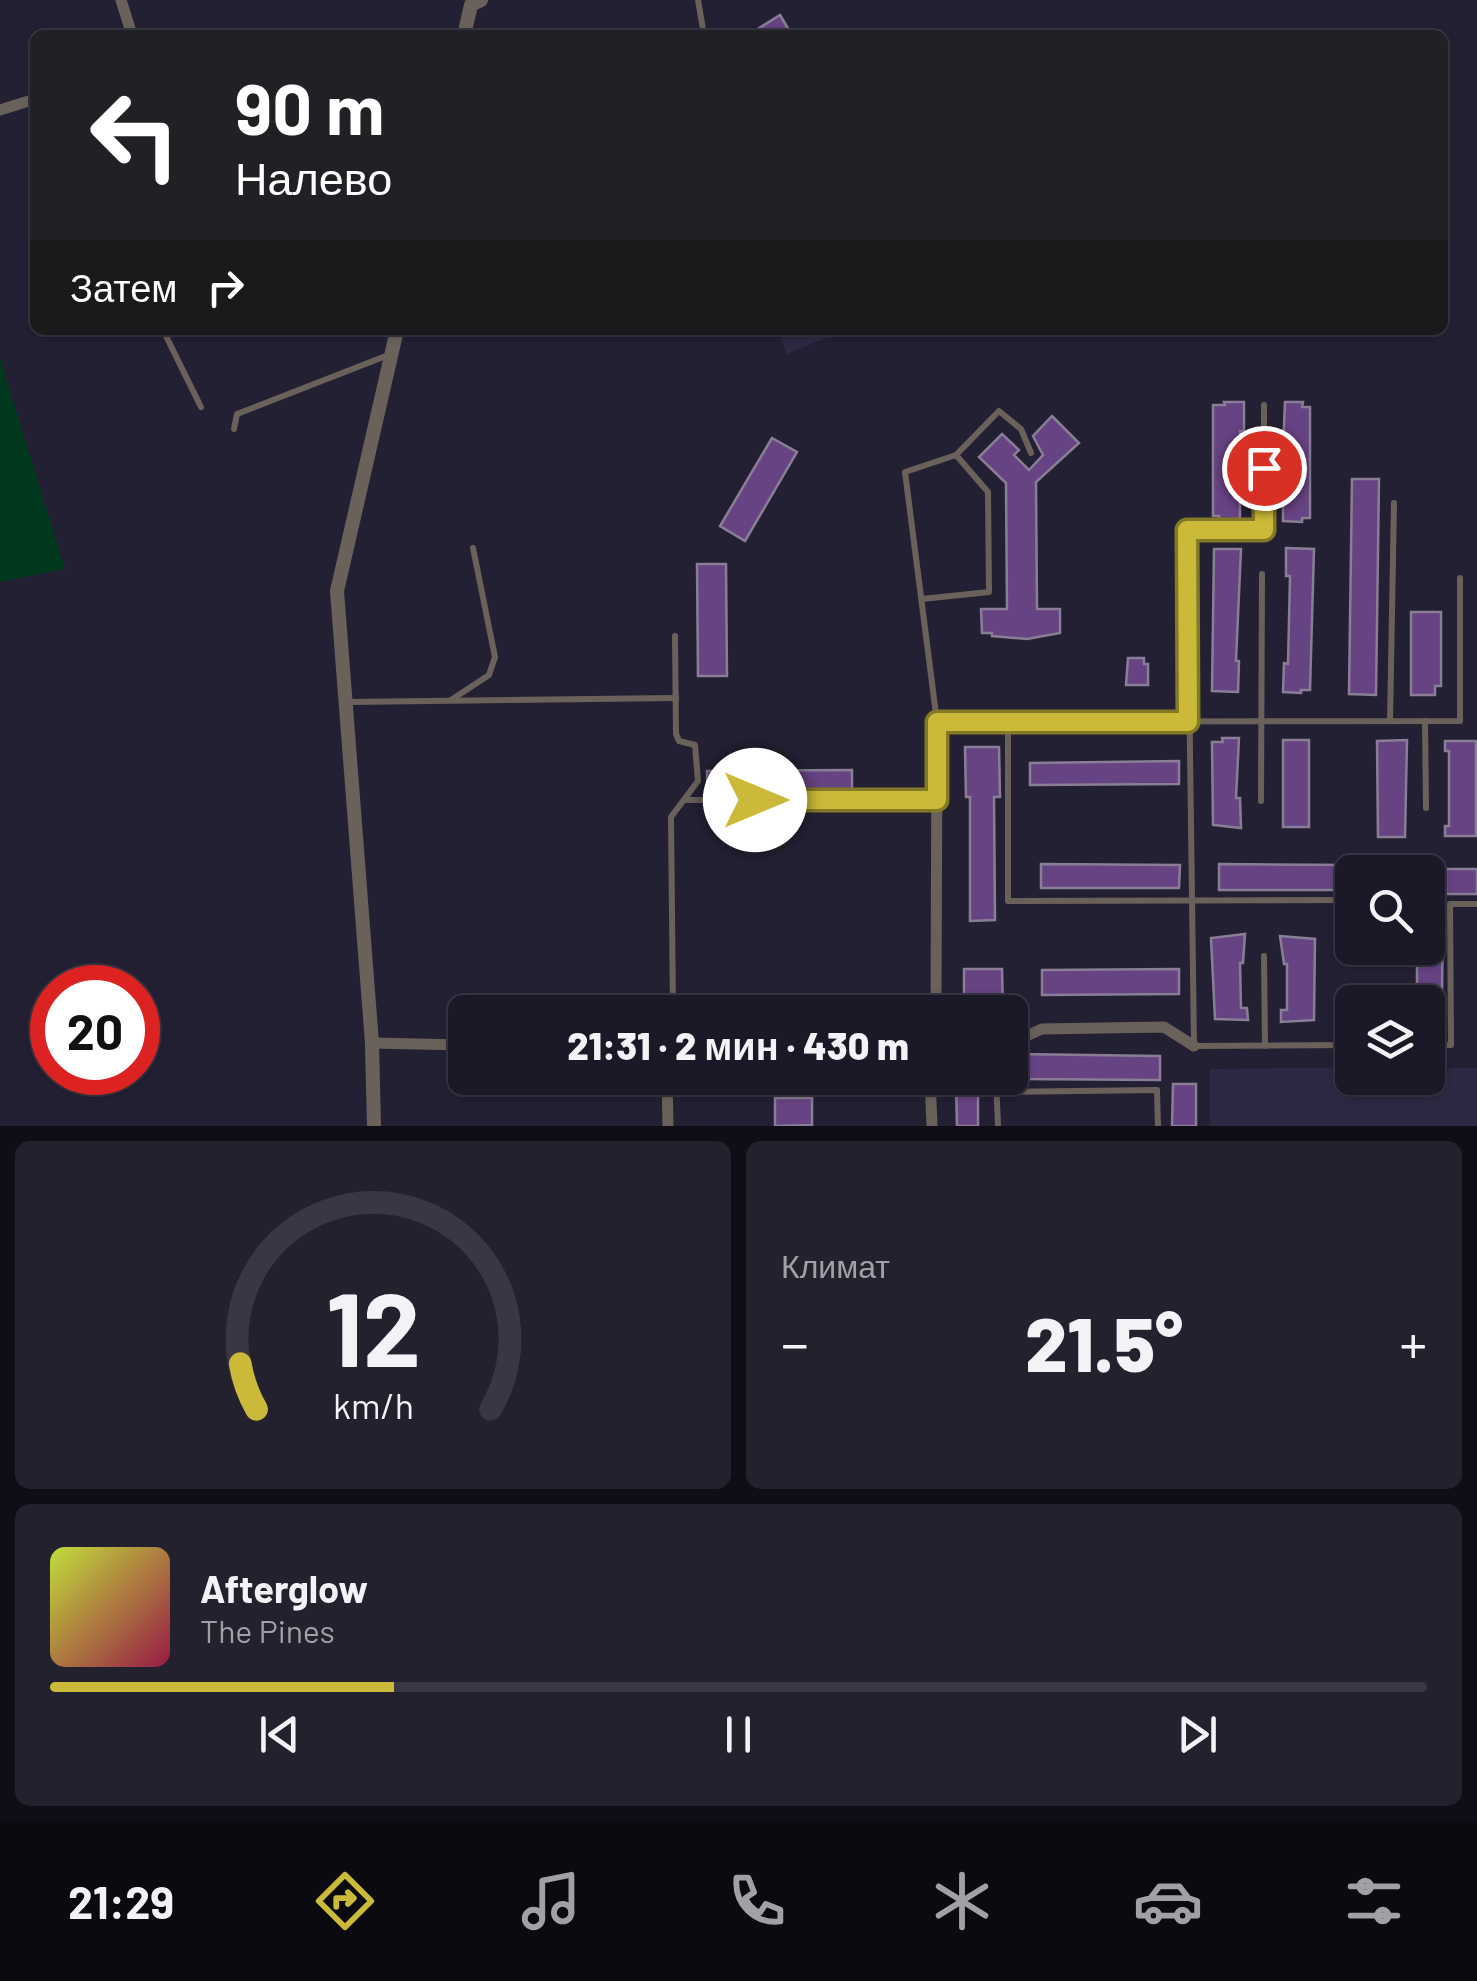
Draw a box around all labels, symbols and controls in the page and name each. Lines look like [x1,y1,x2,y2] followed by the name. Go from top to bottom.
[235,65,385,149] text: 90 m
[70,70,200,200] icon: left
[235,150,392,204] text: Налево
[198,260,253,315] icon: right
[70,264,178,310] text: Затем
[1222,426,1307,511] pin
[1237,441,1292,496] icon: arrive
[703,748,807,852] position arrow
[1335,855,1445,1095] map controls
[1335,855,1445,965] button: search
[30,965,160,1095] speed limit sign: 20
[1335,985,1445,1095] button: layers
[567,1022,909,1068] text: 21:31 · 2 мин · 430 m
[781,1246,890,1284] text: Климат
[325,1263,421,1388] text: 12
[1025,1297,1183,1387] text: 21.5°
[781,1309,809,1375] text: −
[1399,1309,1427,1375] text: +
[333,1383,413,1426] text: km/h
[200,1565,368,1611] text: Afterglow
[200,1611,335,1649] text: The Pines
[252,1707,307,1762] icon: previous
[711,1707,766,1762] icon: pause
[1170,1707,1225,1762] icon: next
[310,1866,380,1936] icon: directions
[516,1866,586,1936] icon: music
[722,1866,792,1936] icon: phone
[927,1866,997,1936] icon: climate
[1133,1866,1203,1936] icon: car
[1339,1866,1409,1936] icon: filters
[68,1874,174,1928] text: 21:29

